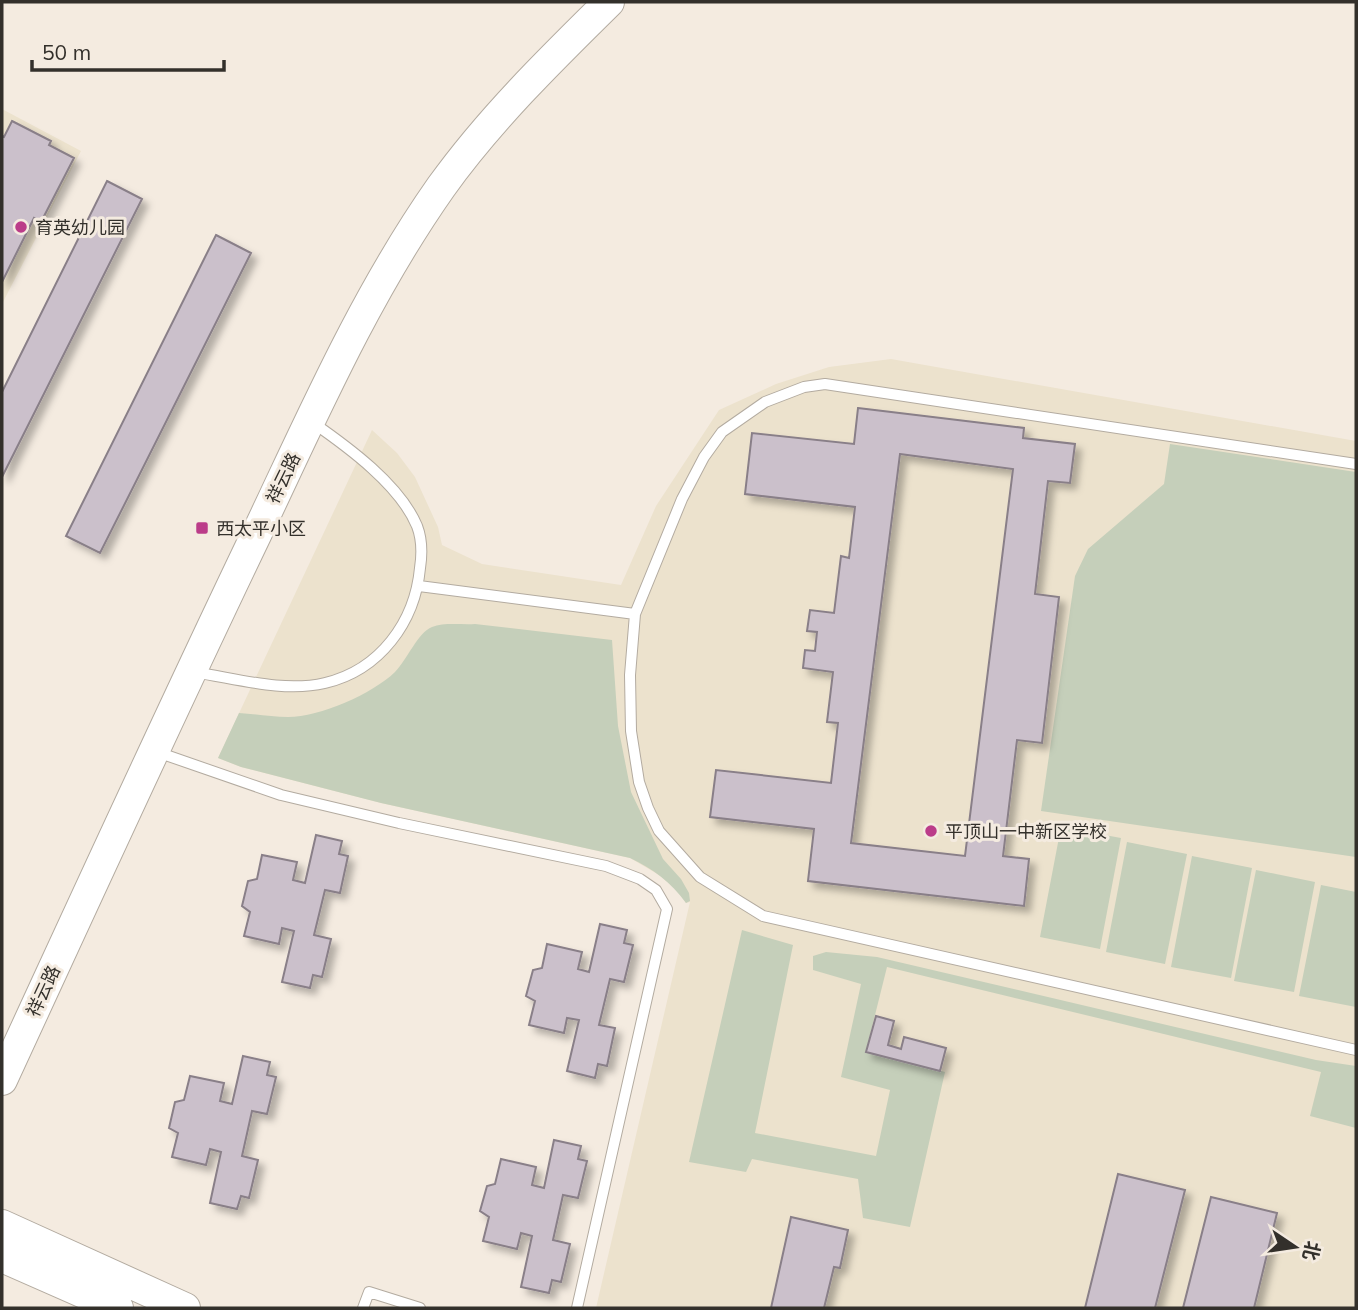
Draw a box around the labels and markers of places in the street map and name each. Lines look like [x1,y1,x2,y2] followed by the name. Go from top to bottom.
[35,216,125,239] place label: 育英幼儿园
[13,219,29,235] marker: 育英幼儿园
[216,517,306,540] place label: 西太平小区
[194,520,210,536] marker: 西太平小区
[945,820,1107,843] place label: 平顶山一中新区学校
[923,823,939,839] marker: 平顶山一中新区学校

